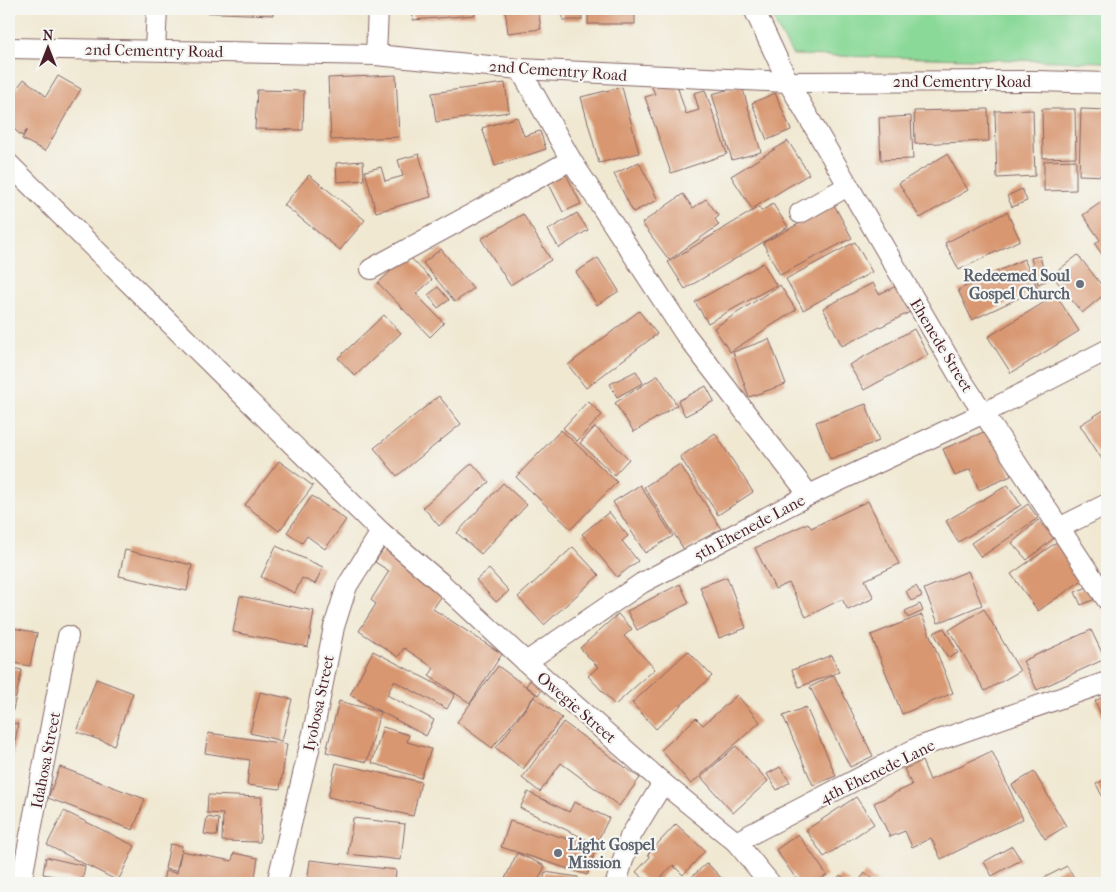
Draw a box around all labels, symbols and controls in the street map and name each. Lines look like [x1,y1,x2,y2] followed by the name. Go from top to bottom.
[22,22,72,72] north arrow
[43,27,54,44] text: N
[85,40,224,61] street label: 2nd Cementry Road
[488,56,628,85] street label: 2nd Cementry Road
[893,72,1032,91] street label: 2nd Cementry Road
[963,266,1071,304] place label: Redeemed Soul Gospel Church
[1074,278,1086,290] marker: Redeemed Soul Gospel Church
[906,295,977,396] street label: Ehenede Street
[690,490,808,565] street label: 5th Ehenede Lane
[299,653,338,753] street label: Iyobosa Street
[533,668,620,747] street label: Owegie Street
[27,710,64,810] street label: Idahosa Street
[817,735,938,808] street label: 4th Ehenede Lane
[567,835,656,872] place label: Light Gospel Mission
[552,847,564,859] marker: Light Gospel Mission

